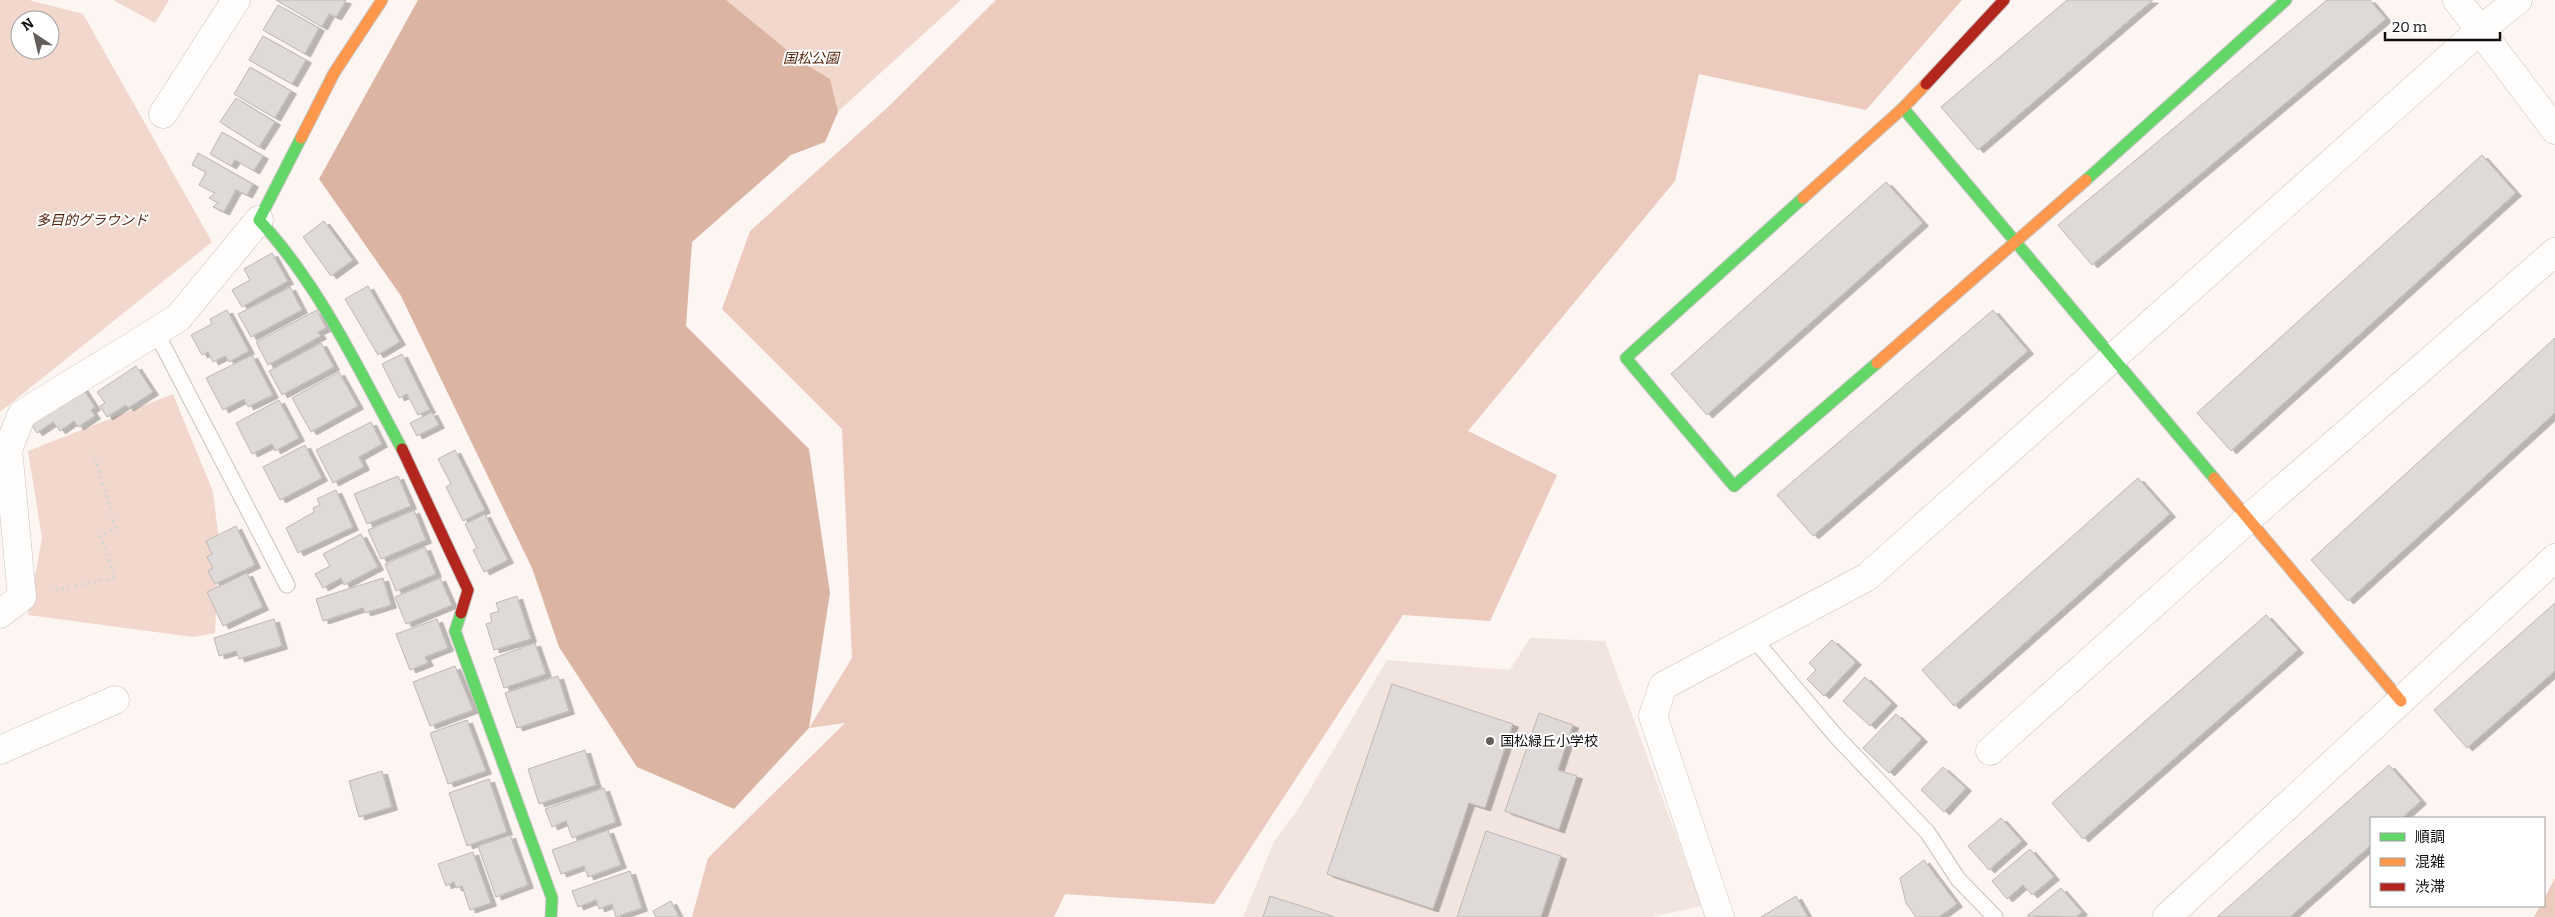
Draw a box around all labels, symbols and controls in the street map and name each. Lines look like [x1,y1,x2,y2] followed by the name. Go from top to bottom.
[10,10,60,60] north arrow
[2385,10,2500,42] scale bar
[19,15,37,35] text: N
[2392,18,2428,36] text: 20 m
[783,50,841,67] park label: 国松公園
[36,212,149,229] park label: 多目的グラウンド
[1500,733,1598,750] place label: 国松緑丘小学校
[1484,735,1496,747] marker: 国松緑丘小学校
[2370,817,2545,907] legend
[2415,828,2445,846] text: 順調
[2415,853,2445,871] text: 混雑
[2415,878,2445,896] text: 渋滞

